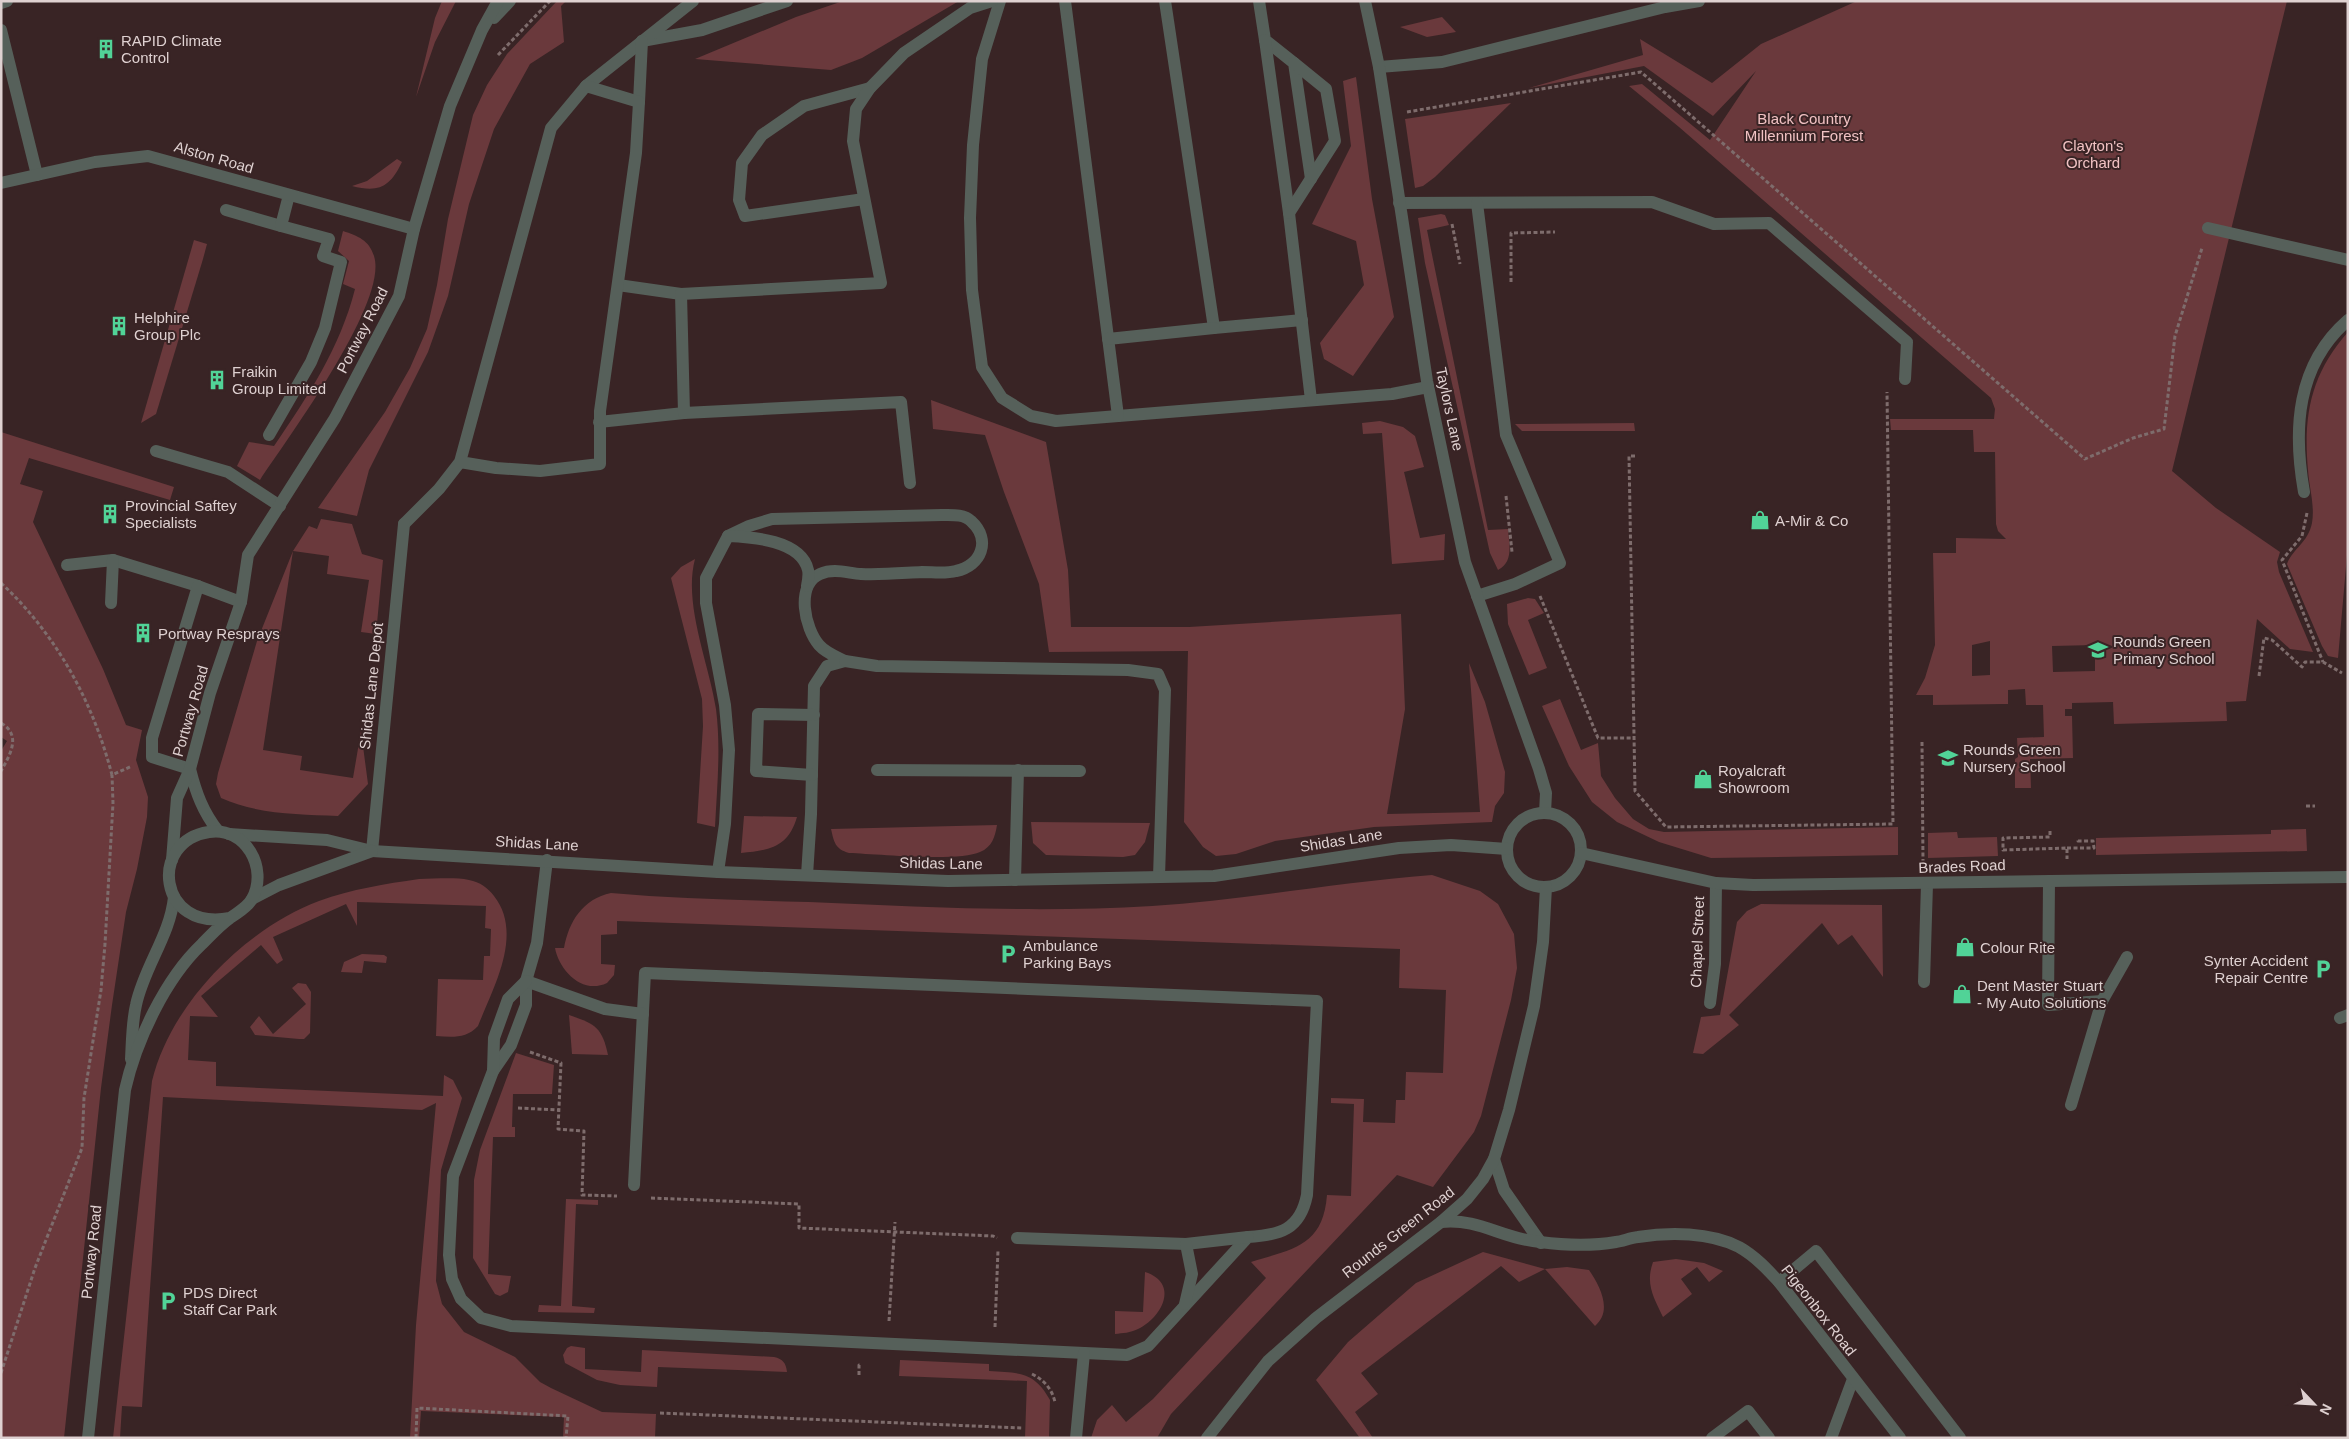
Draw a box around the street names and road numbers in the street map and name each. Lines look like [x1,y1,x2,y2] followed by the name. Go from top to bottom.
[172,138,256,176] street label: Alston Road
[333,284,391,376] street label: Portway Road
[1433,366,1467,452] street label: Taylors Lane
[356,621,386,750] street label: Shidas Lane Depot
[169,663,211,759] street label: Portway Road
[1298,825,1384,855] street label: Shidas Lane
[495,832,579,854] street label: Shidas Lane
[899,854,983,872] street label: Shidas Lane
[1918,856,2006,876] street label: Brades Road
[1687,895,1707,988] street label: Chapel Street
[1339,1183,1457,1281] street label: Rounds Green Road
[78,1204,104,1300] street label: Portway Road
[1778,1261,1860,1359] street label: Pigeonbox Road

